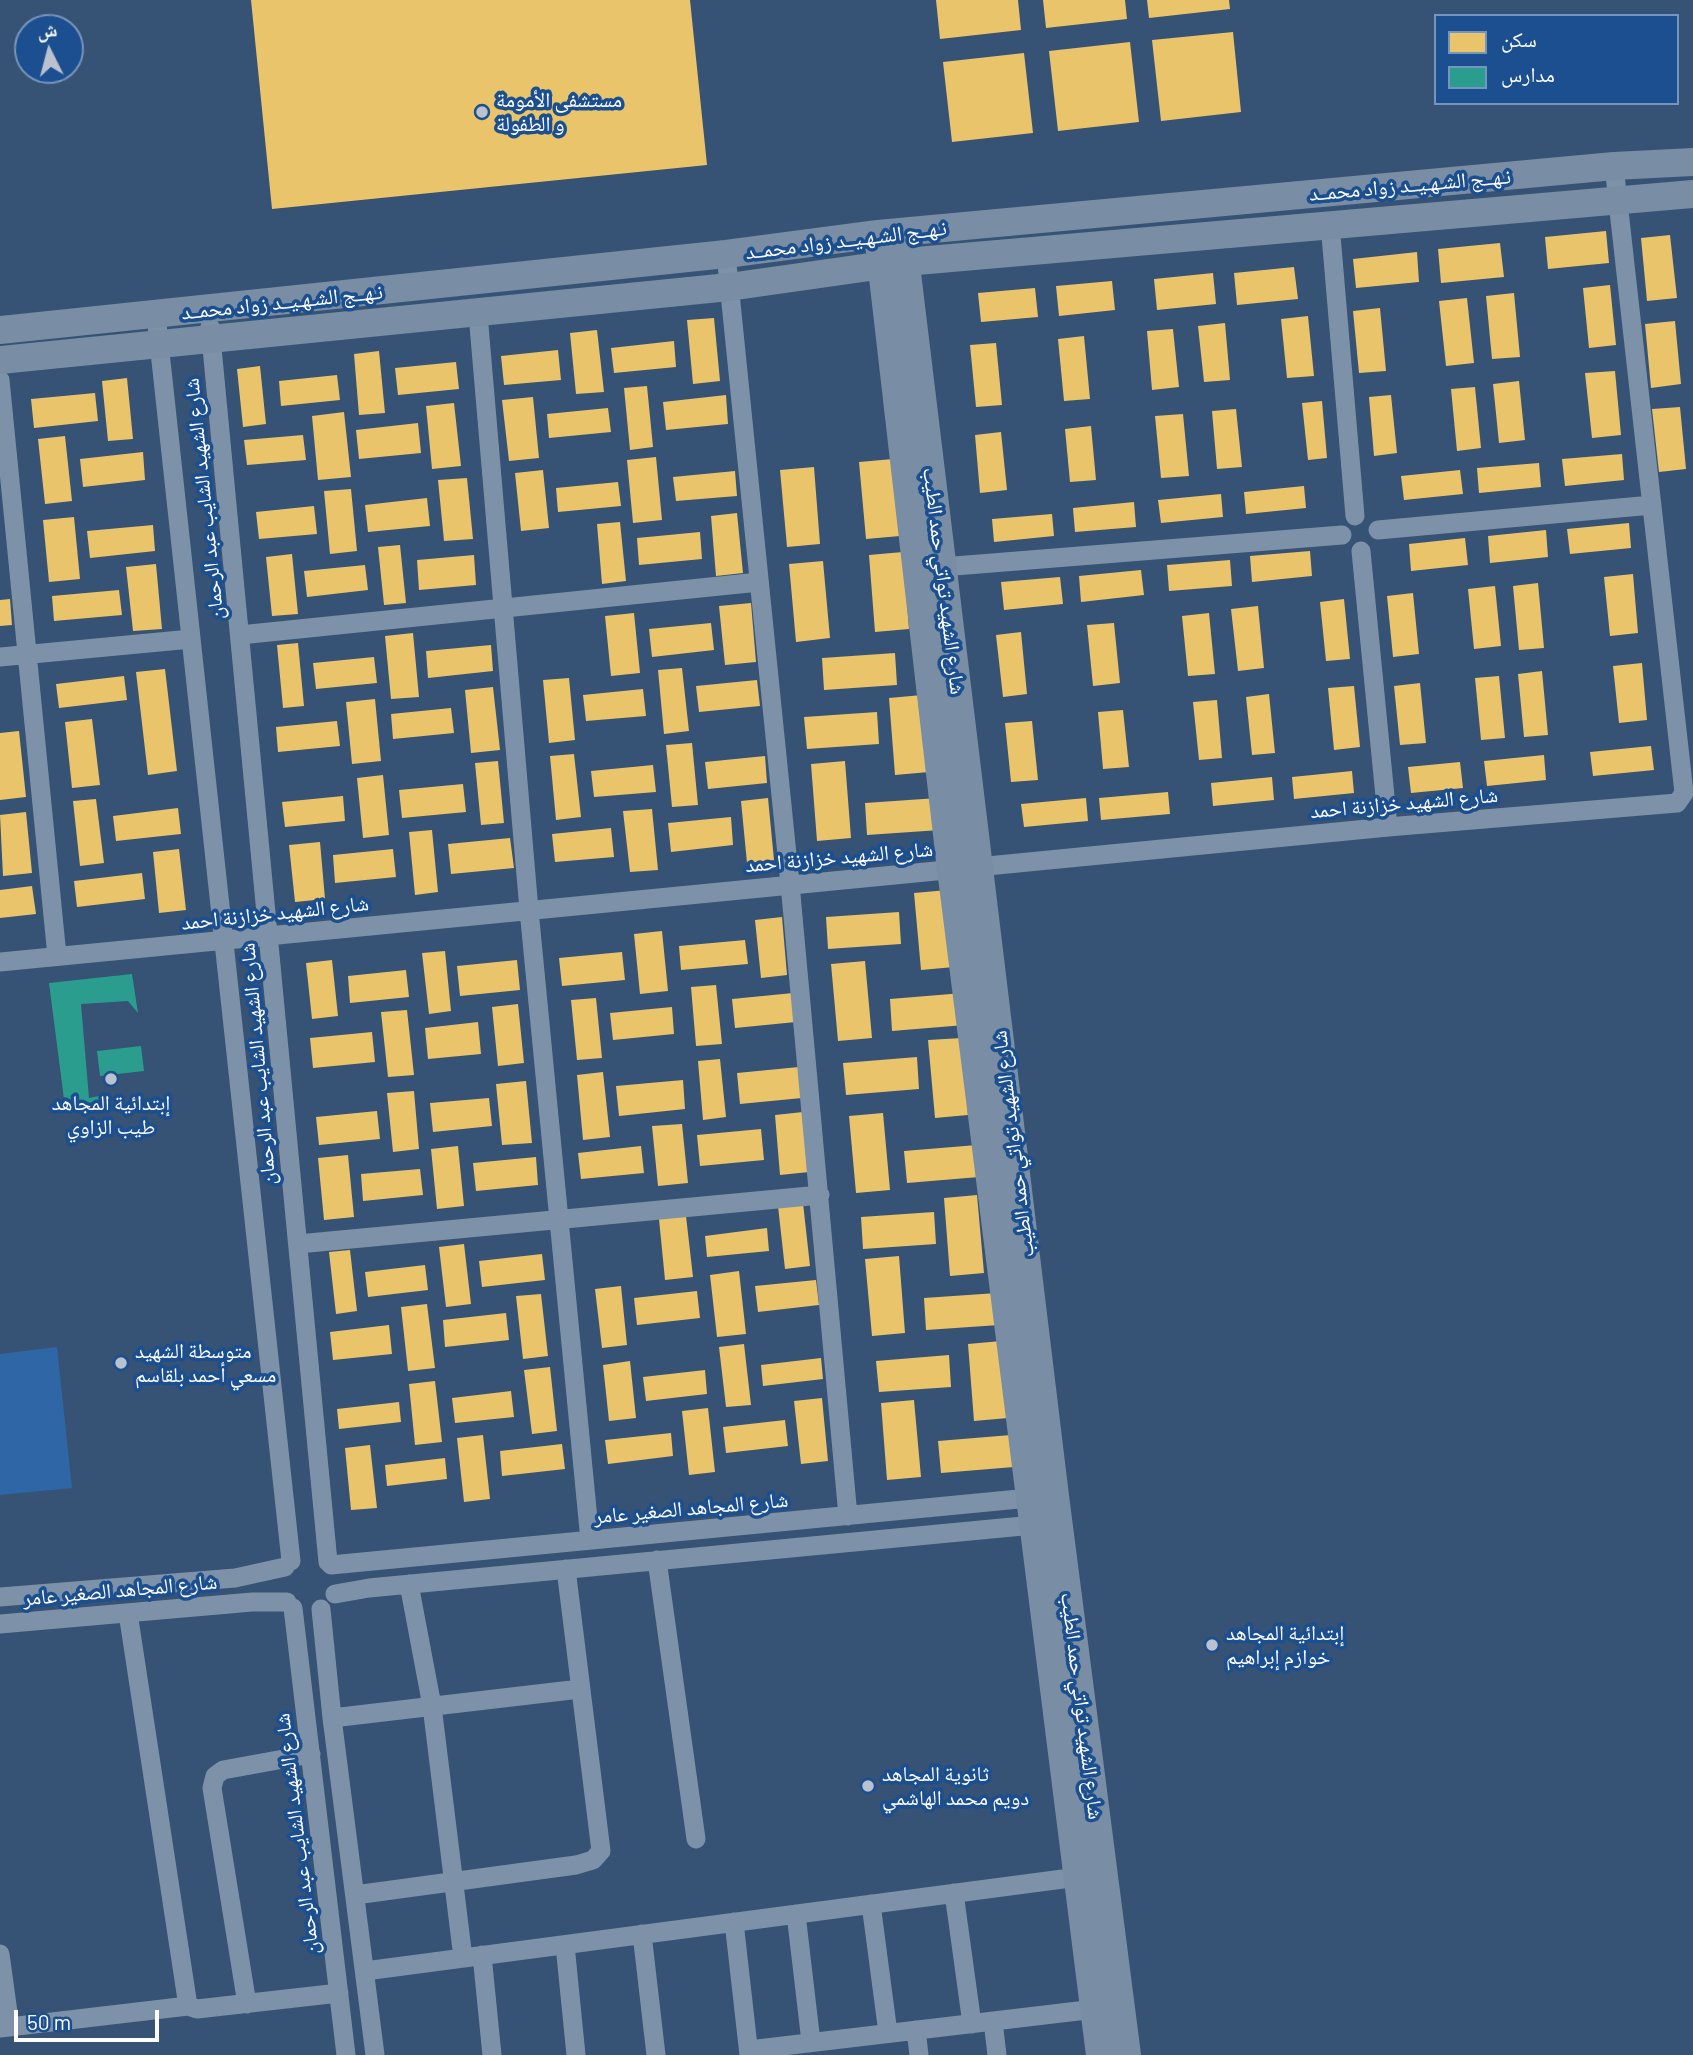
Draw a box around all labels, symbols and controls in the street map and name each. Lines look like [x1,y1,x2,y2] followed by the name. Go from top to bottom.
[14,14,84,84] north arrow
[1434,14,1679,105] legend
[36,17,58,42] text: ش
[1501,26,1537,51] text: سكن
[1501,61,1555,86] text: مدارس
[496,87,622,137] place label: مستشفى الأمومة و الطفولة
[474,104,490,120] marker: مستشفى الأمومة و الطفولة
[1308,164,1512,206] street label: نـهــج الشـهـيــد زواد محمــد
[744,215,948,265] street label: نـهــج الشـهـيــد زواد محمــد
[180,279,384,325] street label: نـهــج الشـهـيــد زواد محمــد
[179,377,229,621] street label: شارع الشهيد الشايب عبد الرحمان
[918,466,970,696] street label: شارع الشهيد تواتي حمد الطيب
[1309,782,1499,824] street label: شارع الشهيد خزازنة احمد
[744,836,934,878] street label: شارع الشهيد خزازنة احمد
[180,891,370,935] street label: شارع الشهيد خزازنة احمد
[235,942,281,1186] street label: شارع الشهيد الشايب عبد الرحمان
[987,1029,1039,1259] street label: شارع الشهيد تواتي حمد الطيب
[103,1071,119,1087] marker: إبتدائية المجاهد طيب الزاوي
[52,1090,170,1140] place label: إبتدائية المجاهد طيب الزاوي
[135,1338,276,1388] place label: متوسطة الشهيد مسعي أحمد بلقاسم
[113,1355,129,1371] marker: متوسطة الشهيد مسعي أحمد بلقاسم
[593,1487,789,1529] street label: شارع المجاهد الصغير عامر
[22,1569,218,1611] street label: شارع المجاهد الصغير عامر
[1056,1591,1108,1821] street label: شارع الشهيد تواتي حمد الطيب
[1226,1620,1344,1670] place label: إبتدائية المجاهد خوازم إبراهيم
[1204,1637,1220,1653] marker: إبتدائية المجاهد خوازم إبراهيم
[270,1712,324,1956] street label: شارع الشهيد الشايب عبد الرحمان
[882,1761,1029,1811] place label: ثانوية المجاهد دويم محمد الهاشمي
[860,1778,876,1794] marker: ثانوية المجاهد دويم محمد الهاشمي
[18,1996,163,2040] scale bar
[27,2009,71,2034] text: 50 m

